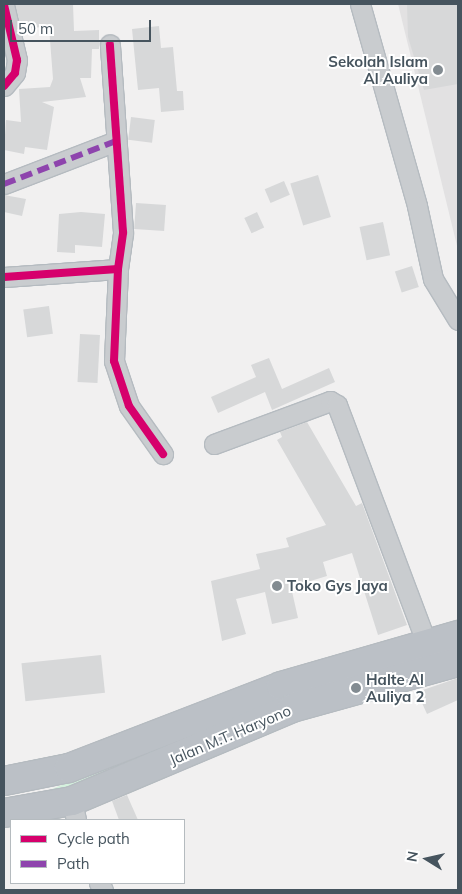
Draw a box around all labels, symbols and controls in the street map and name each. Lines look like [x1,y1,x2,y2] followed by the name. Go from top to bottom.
[12,10,154,42] scale bar
[18,19,53,38] text: 50 m
[328,52,428,87] place label: Sekolah Islam Al Auliya
[432,64,444,76] marker: Sekolah Islam Al Auliya
[287,577,388,595] place label: Toko Gys Jaya
[271,580,283,592] marker: Toko Gys Jaya
[366,670,424,705] place label: Halte Al Auliya 2
[350,682,362,694] marker: Halte Al Auliya 2
[167,701,293,769] street label: Jalan M.T. Haryono
[10,819,185,884] legend
[57,829,130,848] text: Cycle path
[402,834,452,884] north arrow
[402,850,422,863] text: N
[57,854,89,873] text: Path

